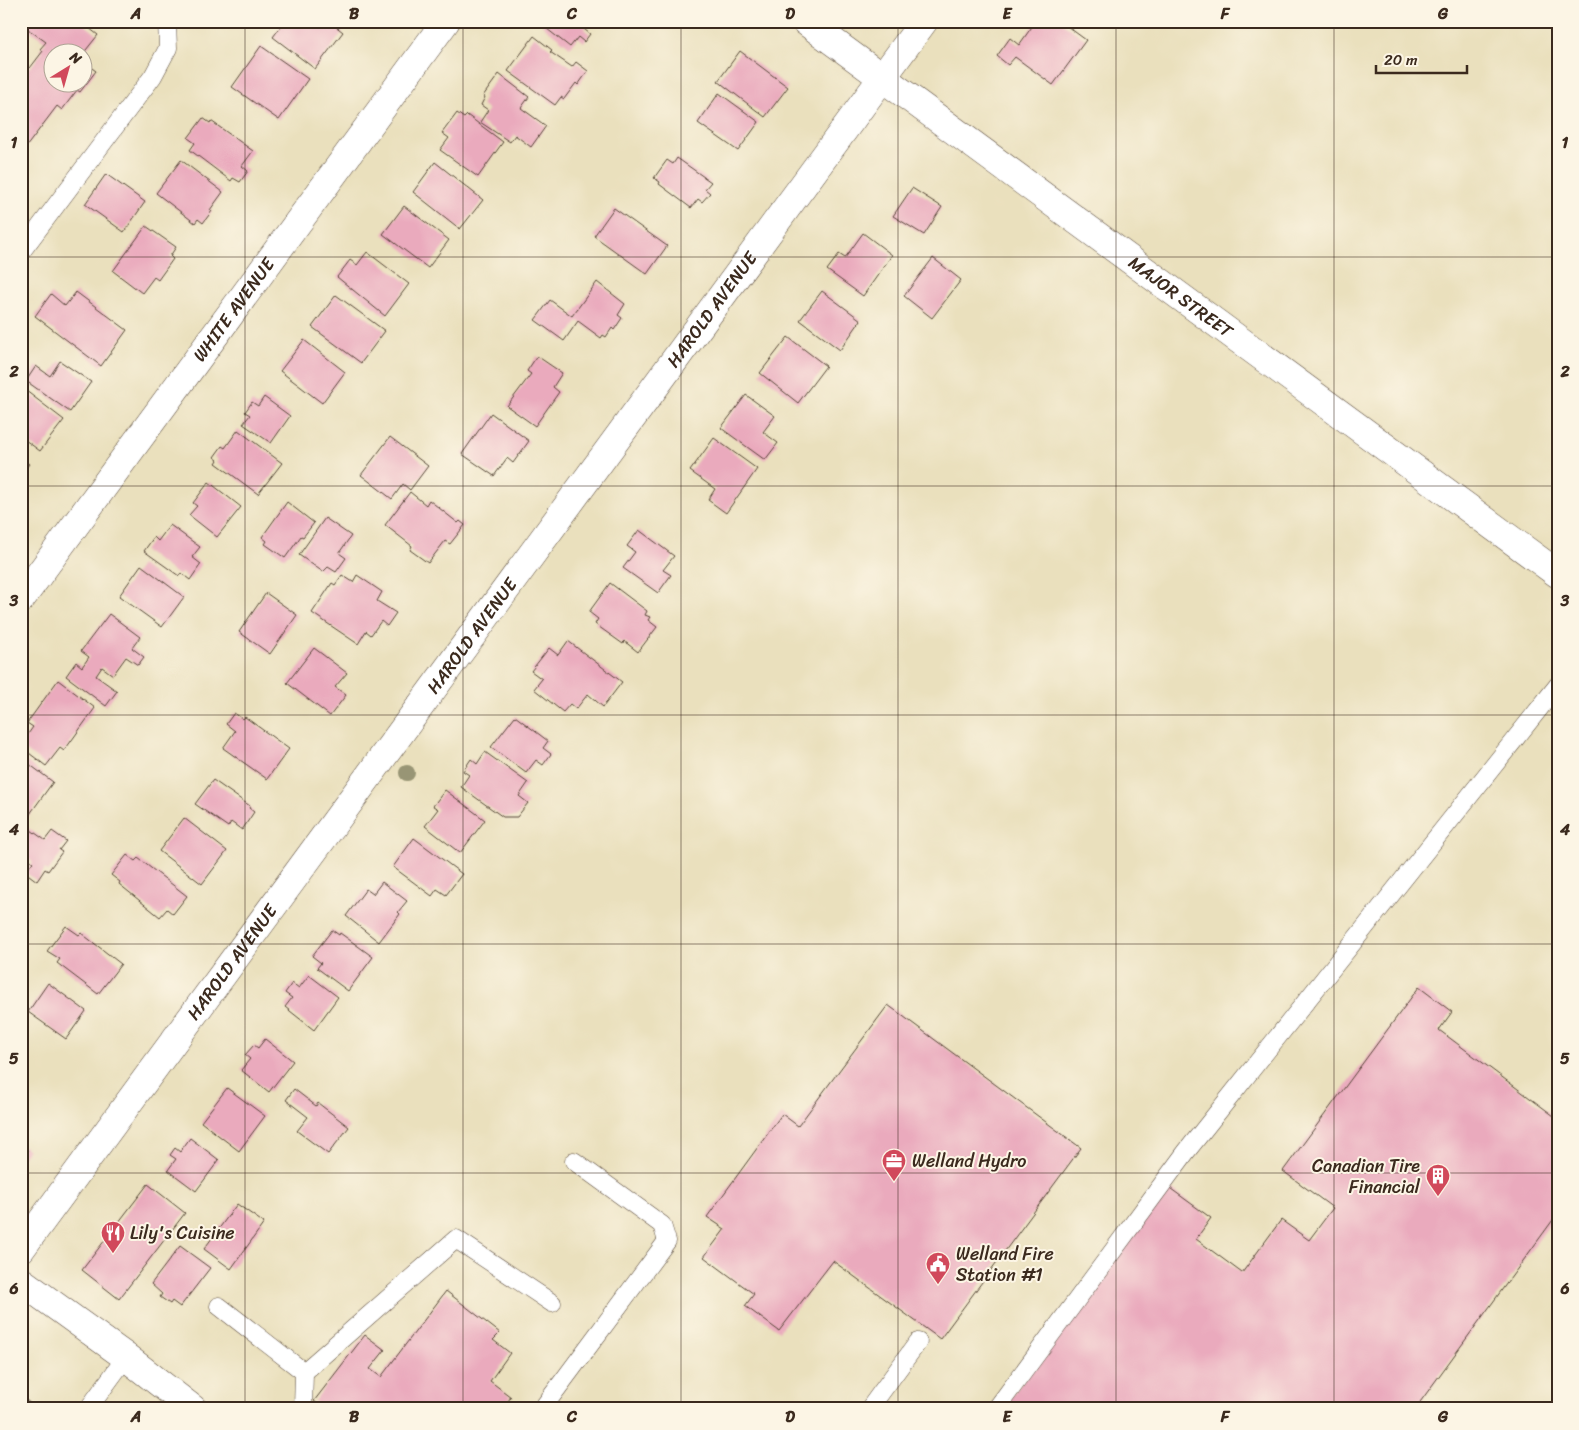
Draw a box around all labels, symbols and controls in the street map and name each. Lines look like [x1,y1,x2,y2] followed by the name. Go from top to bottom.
[130,0,141,28] text: A
[349,0,360,28] text: B
[566,0,578,28] text: C
[785,0,795,28] text: D
[1003,0,1013,28] text: E
[1220,0,1231,28] text: F
[1437,0,1449,28] text: G
[42,42,92,92] north arrow
[1376,42,1468,74] scale bar
[63,45,87,71] text: N
[1384,47,1418,73] text: 20 m
[11,128,18,157] text: 1
[1562,128,1569,157] text: 1
[658,244,766,375] street label: HAROLD AVENUE
[1121,247,1241,347] street label: MAJOR STREET
[184,250,284,369] street label: WHITE AVENUE
[8,357,19,386] text: 2
[1559,357,1570,386] text: 2
[418,570,526,701] street label: HAROLD AVENUE
[9,586,19,615] text: 3
[1560,586,1570,615] text: 3
[8,815,19,844] text: 4
[1559,815,1570,844] text: 4
[178,896,286,1027] street label: HAROLD AVENUE
[9,1044,19,1073] text: 5
[1560,1044,1570,1073] text: 5
[912,1145,1026,1177] place label: Welland Hydro
[881,1148,907,1182] office icon: Welland Hydro
[1312,1150,1421,1203] place label: Canadian Tire Financial
[1425,1163,1451,1197] building icon: Canadian Tire Financial
[130,1217,235,1249] place label: Lily's Cuisine
[100,1220,126,1254] restaurant icon: Lily's Cuisine
[956,1238,1054,1291] place label: Welland Fire Station #1
[925,1251,951,1285] public building icon: Welland Fire Station #1
[8,1274,19,1303] text: 6
[1559,1274,1570,1303] text: 6
[130,1402,141,1430] text: A
[349,1402,360,1430] text: B
[566,1402,578,1430] text: C
[785,1402,795,1430] text: D
[1003,1402,1013,1430] text: E
[1220,1402,1231,1430] text: F
[1437,1402,1449,1430] text: G

